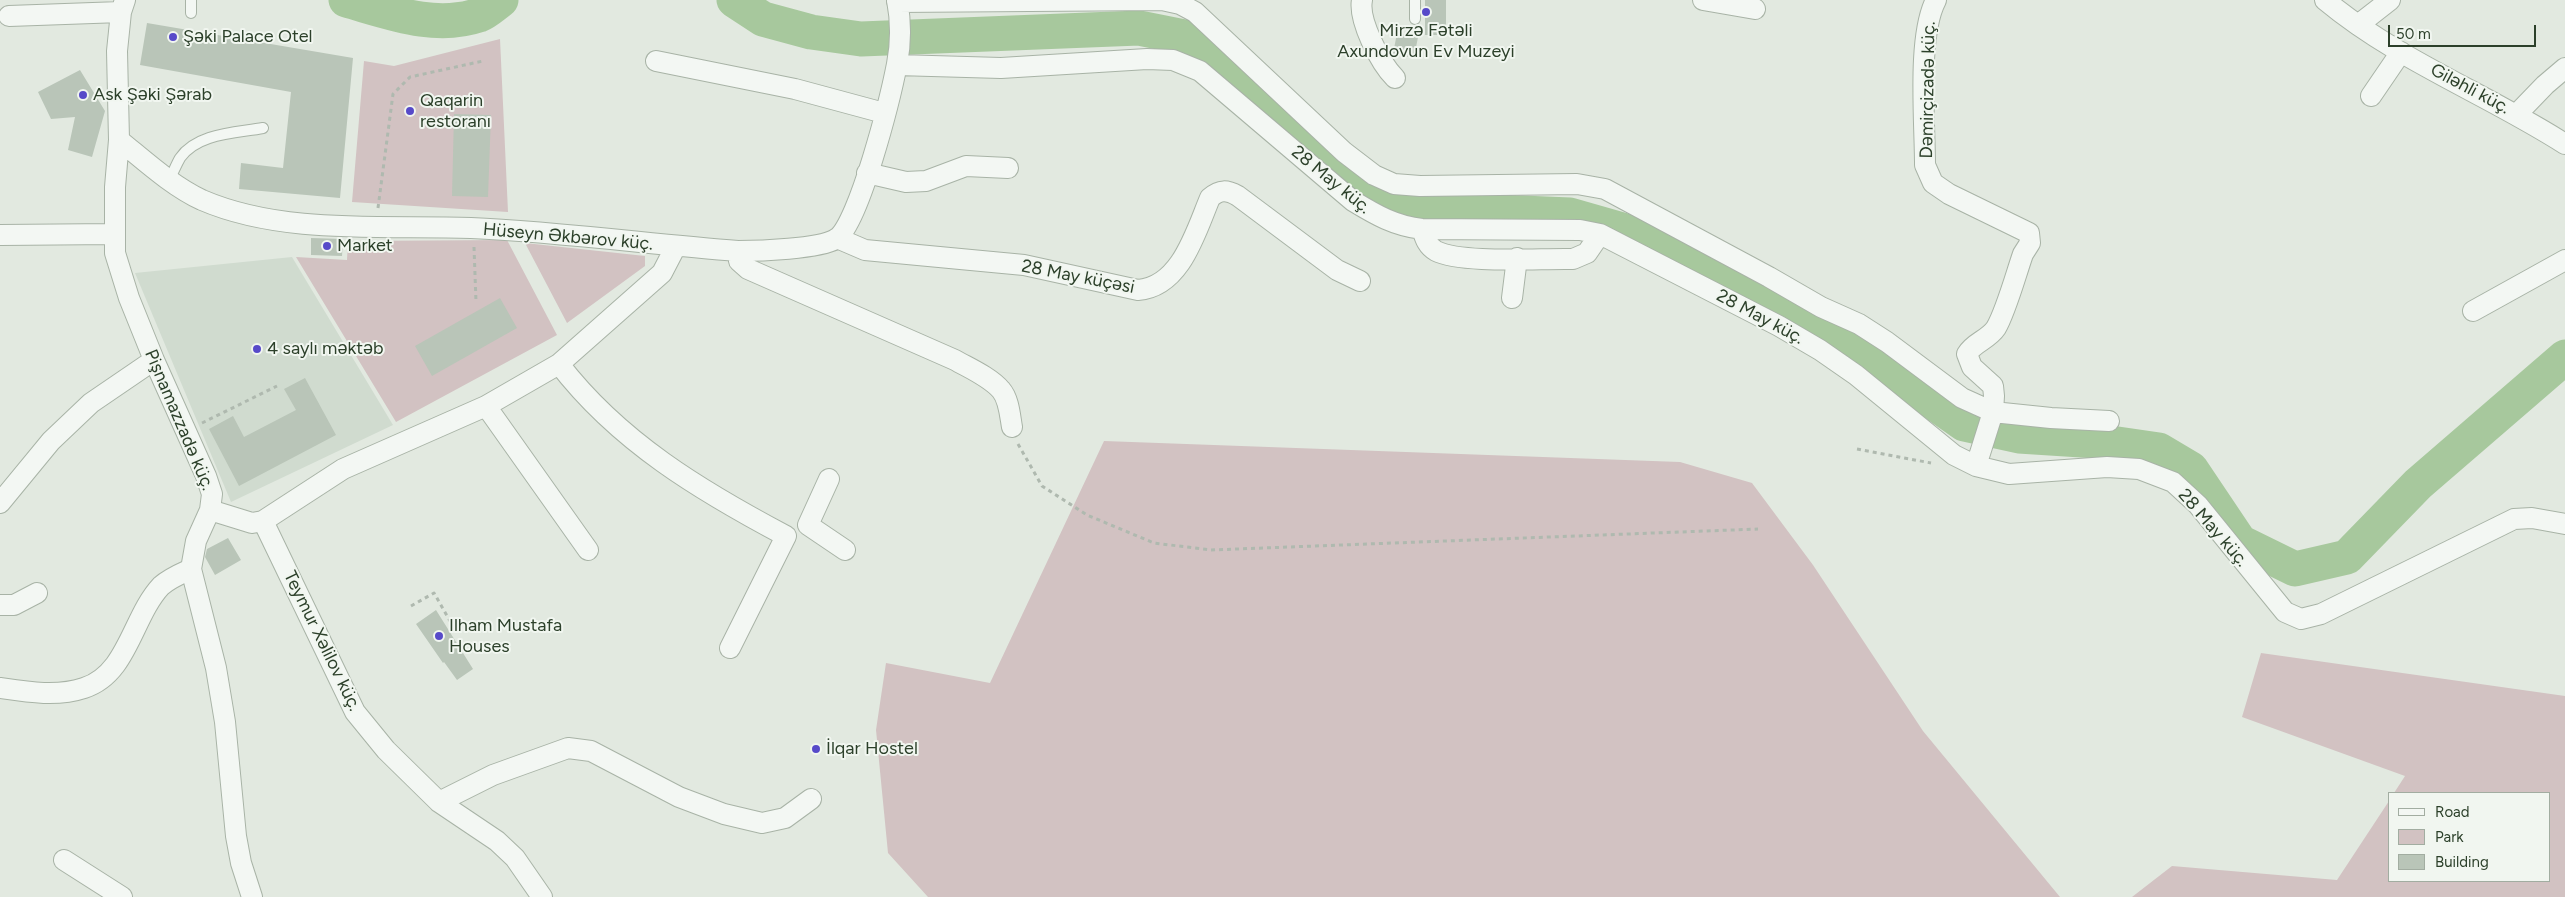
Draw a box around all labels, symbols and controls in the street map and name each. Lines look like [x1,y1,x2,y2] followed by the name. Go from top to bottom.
[1420,6,1432,18] marker: Mirzə Fətəli Axundovun Ev Muzeyi
[2390,15,2538,47] scale bar
[1337,20,1515,62] place label: Mirzə Fətəli Axundovun Ev Muzeyi
[1916,21,1940,159] street label: Dəmirçizadə küç.
[2396,25,2431,43] text: 50 m
[183,26,313,48] place label: Şəki Palace Otel
[167,31,179,43] marker: Şəki Palace Otel
[2427,59,2513,119] street label: Giləhli küç.
[93,84,212,106] place label: Ask Şəki Şərab
[77,89,89,101] marker: Ask Şəki Şərab
[420,90,491,132] place label: Qaqarin restoranı
[404,105,416,117] marker: Qaqarin restoranı
[1287,141,1375,219] street label: 28 May küç.
[482,219,654,255] street label: Hüseyn Əkbərov küç.
[337,235,393,257] place label: Market
[321,240,333,252] marker: Market
[1020,255,1136,299] street label: 28 May küçəsi
[1713,285,1807,349] street label: 28 May küç.
[267,338,384,360] place label: 4 saylı məktəb
[251,343,263,355] marker: 4 saylı məktəb
[140,346,218,494] street label: Pişnamazzadə küç.
[2173,485,2253,571] street label: 28 May küç.
[279,567,365,715] street label: Teymur Xəlilov küç.
[449,615,562,658] place label: Ilham Mustafa Houses
[433,630,445,642] marker: Ilham Mustafa Houses
[826,738,918,760] place label: İlqar Hostel
[810,743,822,755] marker: İlqar Hostel
[2388,792,2550,882] legend
[2435,803,2470,821] text: Road
[2435,828,2464,846] text: Park
[2435,853,2489,871] text: Building

